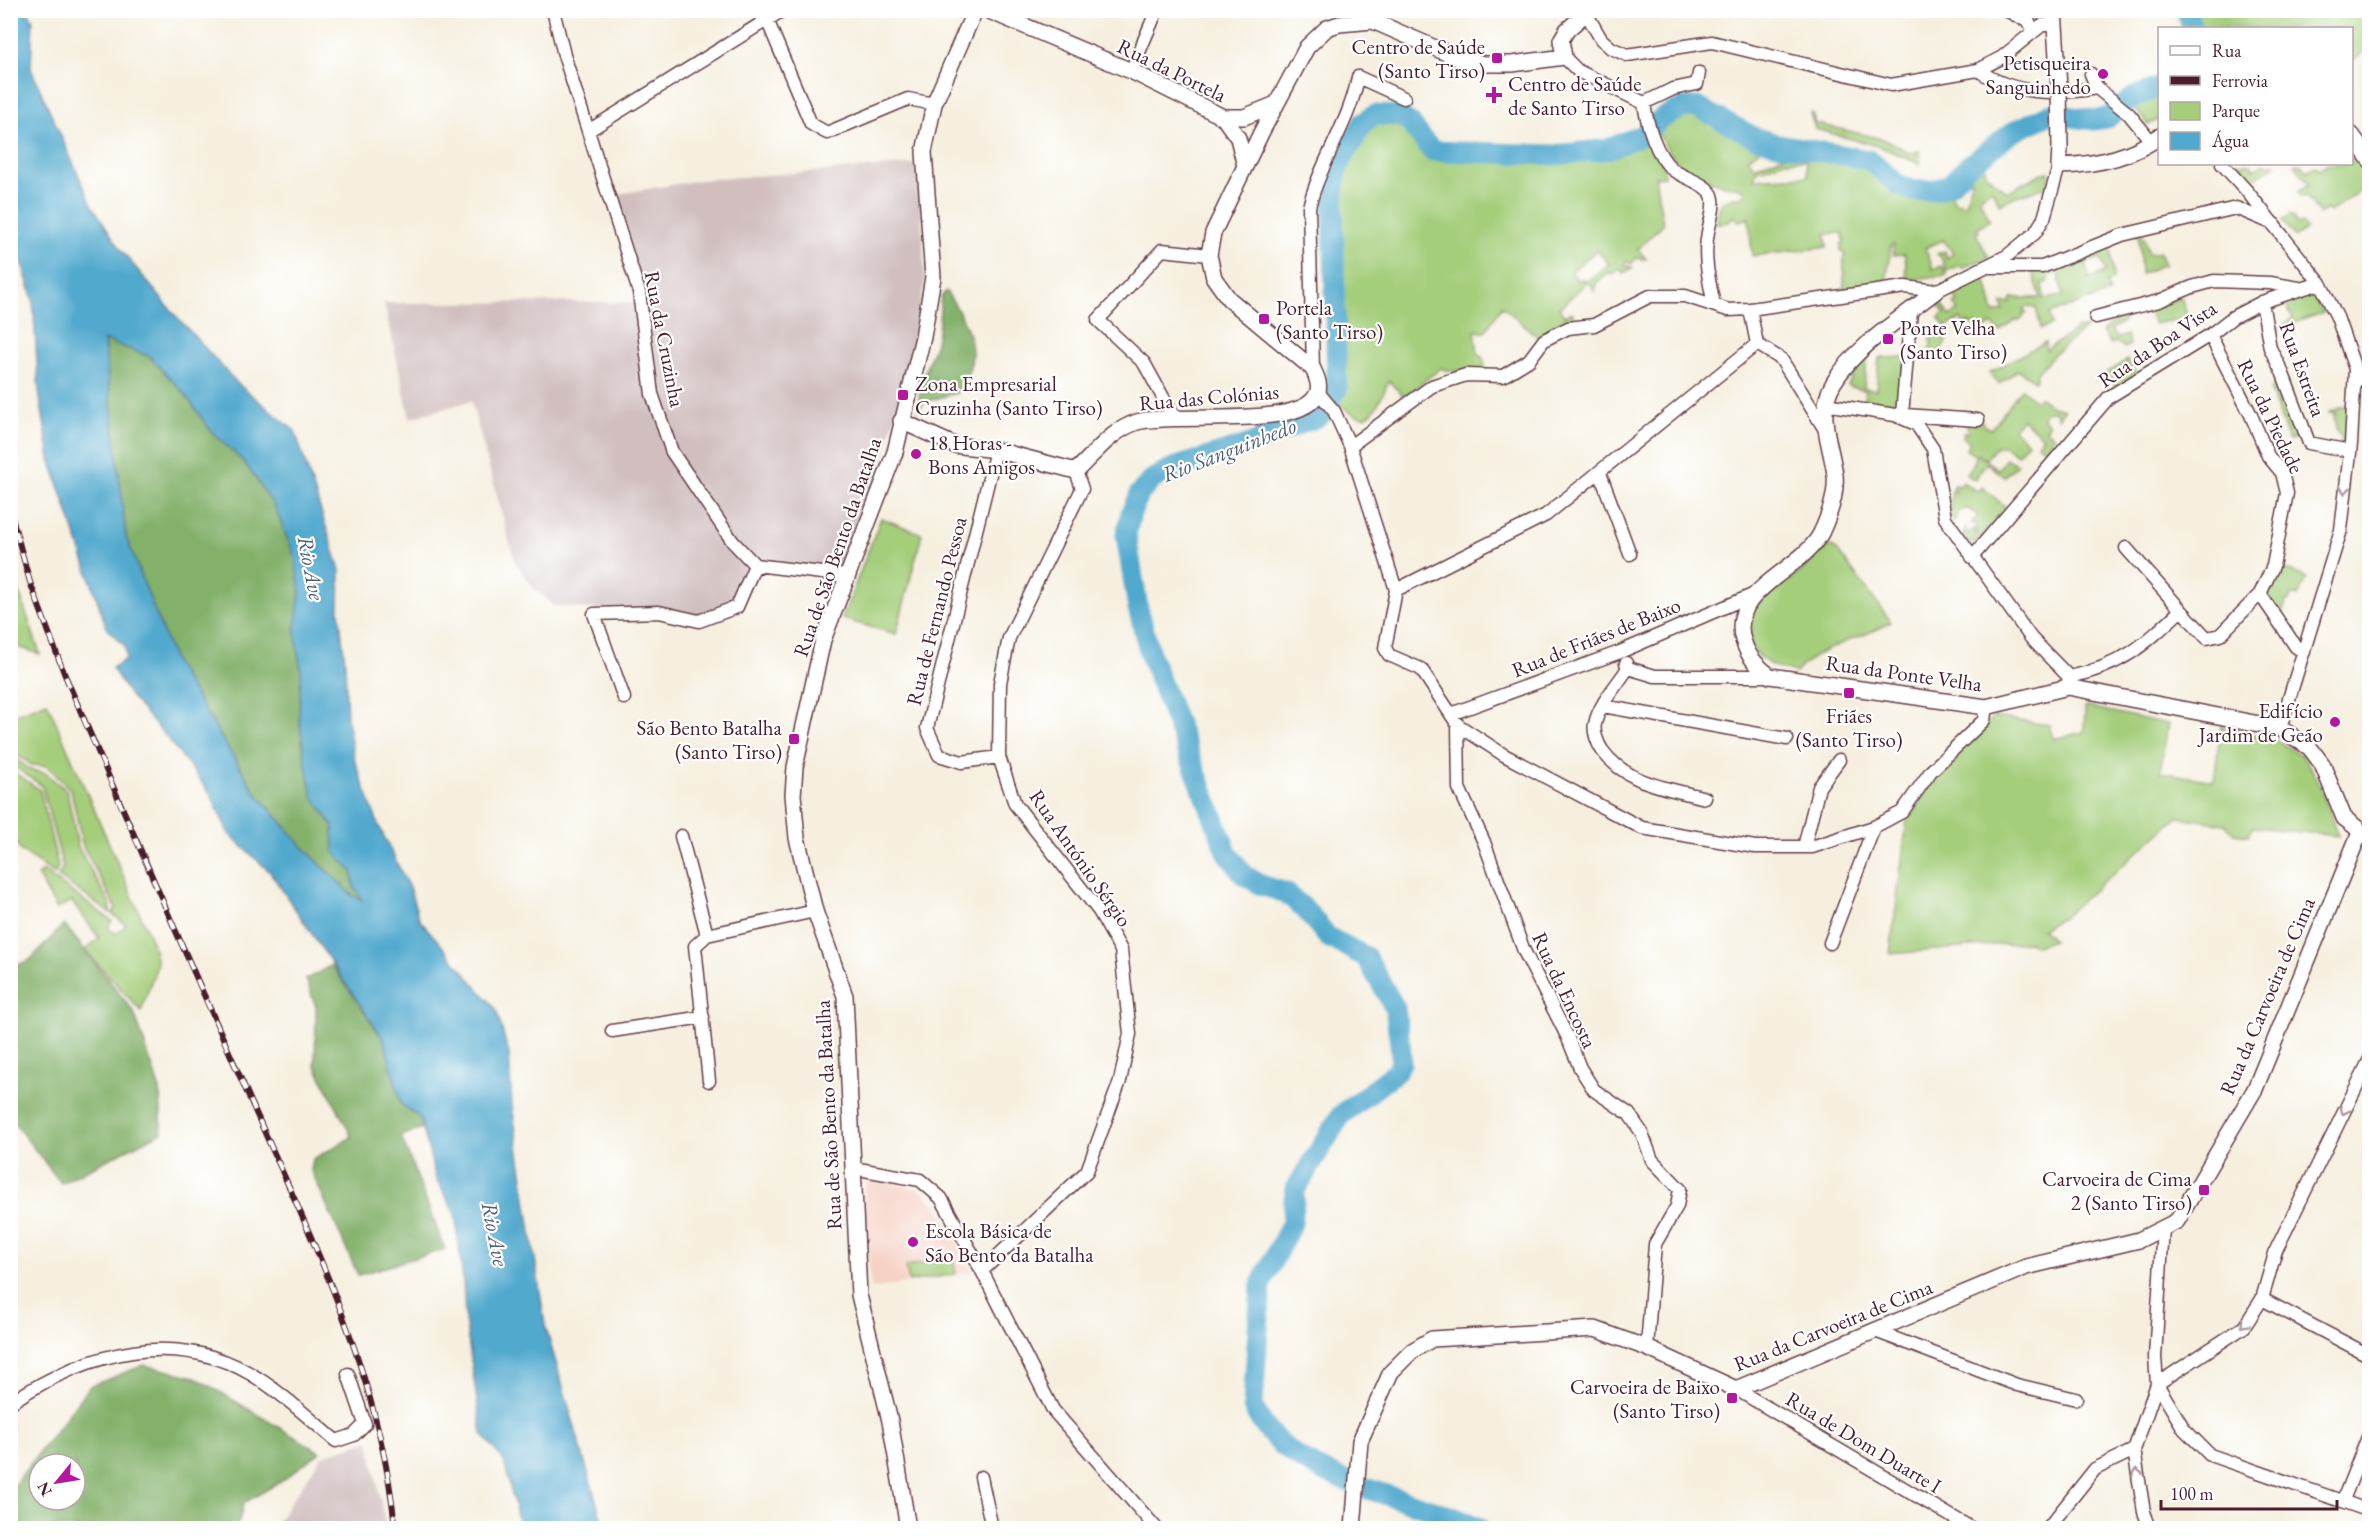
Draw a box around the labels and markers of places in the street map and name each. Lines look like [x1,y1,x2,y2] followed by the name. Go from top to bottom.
[1352,33,1485,84] place label: Centro de Saúde (Santo Tirso)
[1986,49,2092,100] place label: Petisqueira Sanguinhedo
[1490,51,1504,65] marker: Centro de Saúde (Santo Tirso)
[2096,67,2110,81] marker: Petisqueira Sanguinhedo
[1508,70,1641,121] place label: Centro de Saúde de Santo Tirso
[1485,86,1503,104] marker: Centro de Saúde de Santo Tirso
[1276,294,1383,345] place label: Portela (Santo Tirso)
[1257,312,1271,326] marker: Portela (Santo Tirso)
[1900,314,2007,365] place label: Ponte Velha (Santo Tirso)
[1881,332,1895,346] marker: Ponte Velha (Santo Tirso)
[915,370,1103,421] place label: Zona Empresarial Cruzinha (Santo Tirso)
[896,388,910,402] marker: Zona Empresarial Cruzinha (Santo Tirso)
[928,429,1035,480] place label: 18 Horas - Bons Amigos
[909,447,923,461] marker: 18 Horas - Bons Amigos
[1842,686,1856,700] marker: Friães (Santo Tirso)
[2197,697,2323,748] place label: Edifício Jardim de Geão
[1795,702,1903,753] place label: Friães (Santo Tirso)
[637,714,783,765] place label: São Bento Batalha (Santo Tirso)
[2328,715,2342,729] marker: Edifício Jardim de Geão
[787,732,801,746] marker: São Bento Batalha (Santo Tirso)
[2042,1165,2193,1216] place label: Carvoeira de Cima 2 (Santo Tirso)
[2197,1183,2211,1197] marker: Carvoeira de Cima 2 (Santo Tirso)
[925,1217,1094,1268] place label: Escola Básica de São Bento da Batalha
[906,1235,920,1249] marker: Escola Básica de São Bento da Batalha
[1570,1373,1720,1424] place label: Carvoeira de Baixo (Santo Tirso)
[1725,1391,1739,1405] marker: Carvoeira de Baixo (Santo Tirso)

